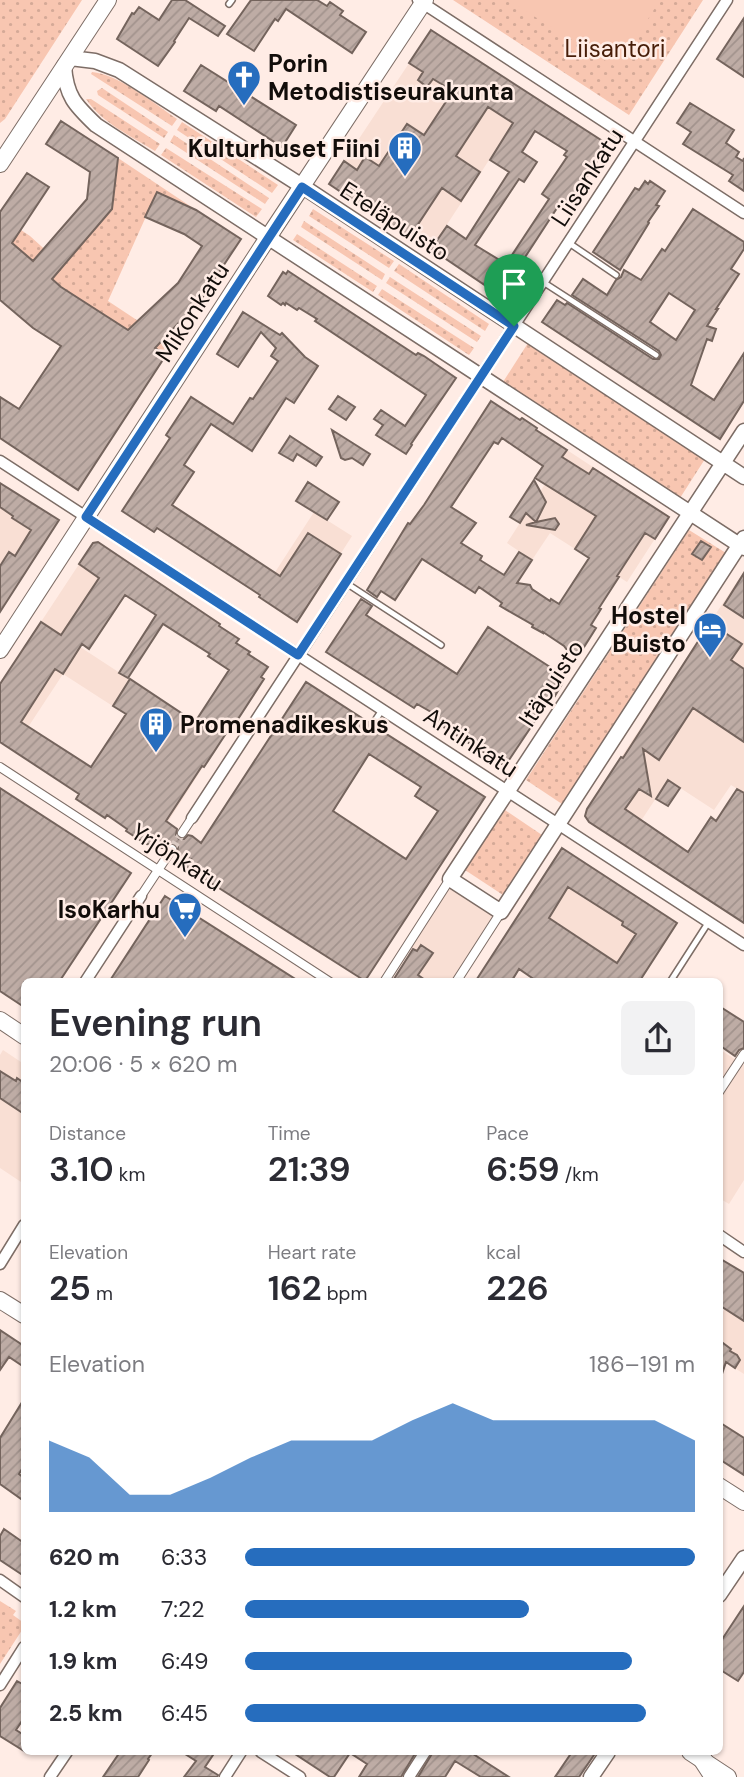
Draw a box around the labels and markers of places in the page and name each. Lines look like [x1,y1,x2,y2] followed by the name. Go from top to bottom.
[268,48,514,107] place label: Porin Metodistiseurakunta
[225,58,263,107] church icon: Porin Metodistiseurakunta
[386,129,424,178] building icon: Kulturhuset Fiini
[188,133,380,164] place label: Kulturhuset Fiini
[484,254,544,326] pin
[611,600,686,659] place label: Hostel Buisto
[691,610,729,659] hotel icon: Hostel Buisto
[137,705,175,754] building icon: Promenadikeskus
[180,709,389,740] place label: Promenadikeskus
[166,890,204,939] supermarket icon: IsoKarhu
[58,894,160,925] place label: IsoKarhu

